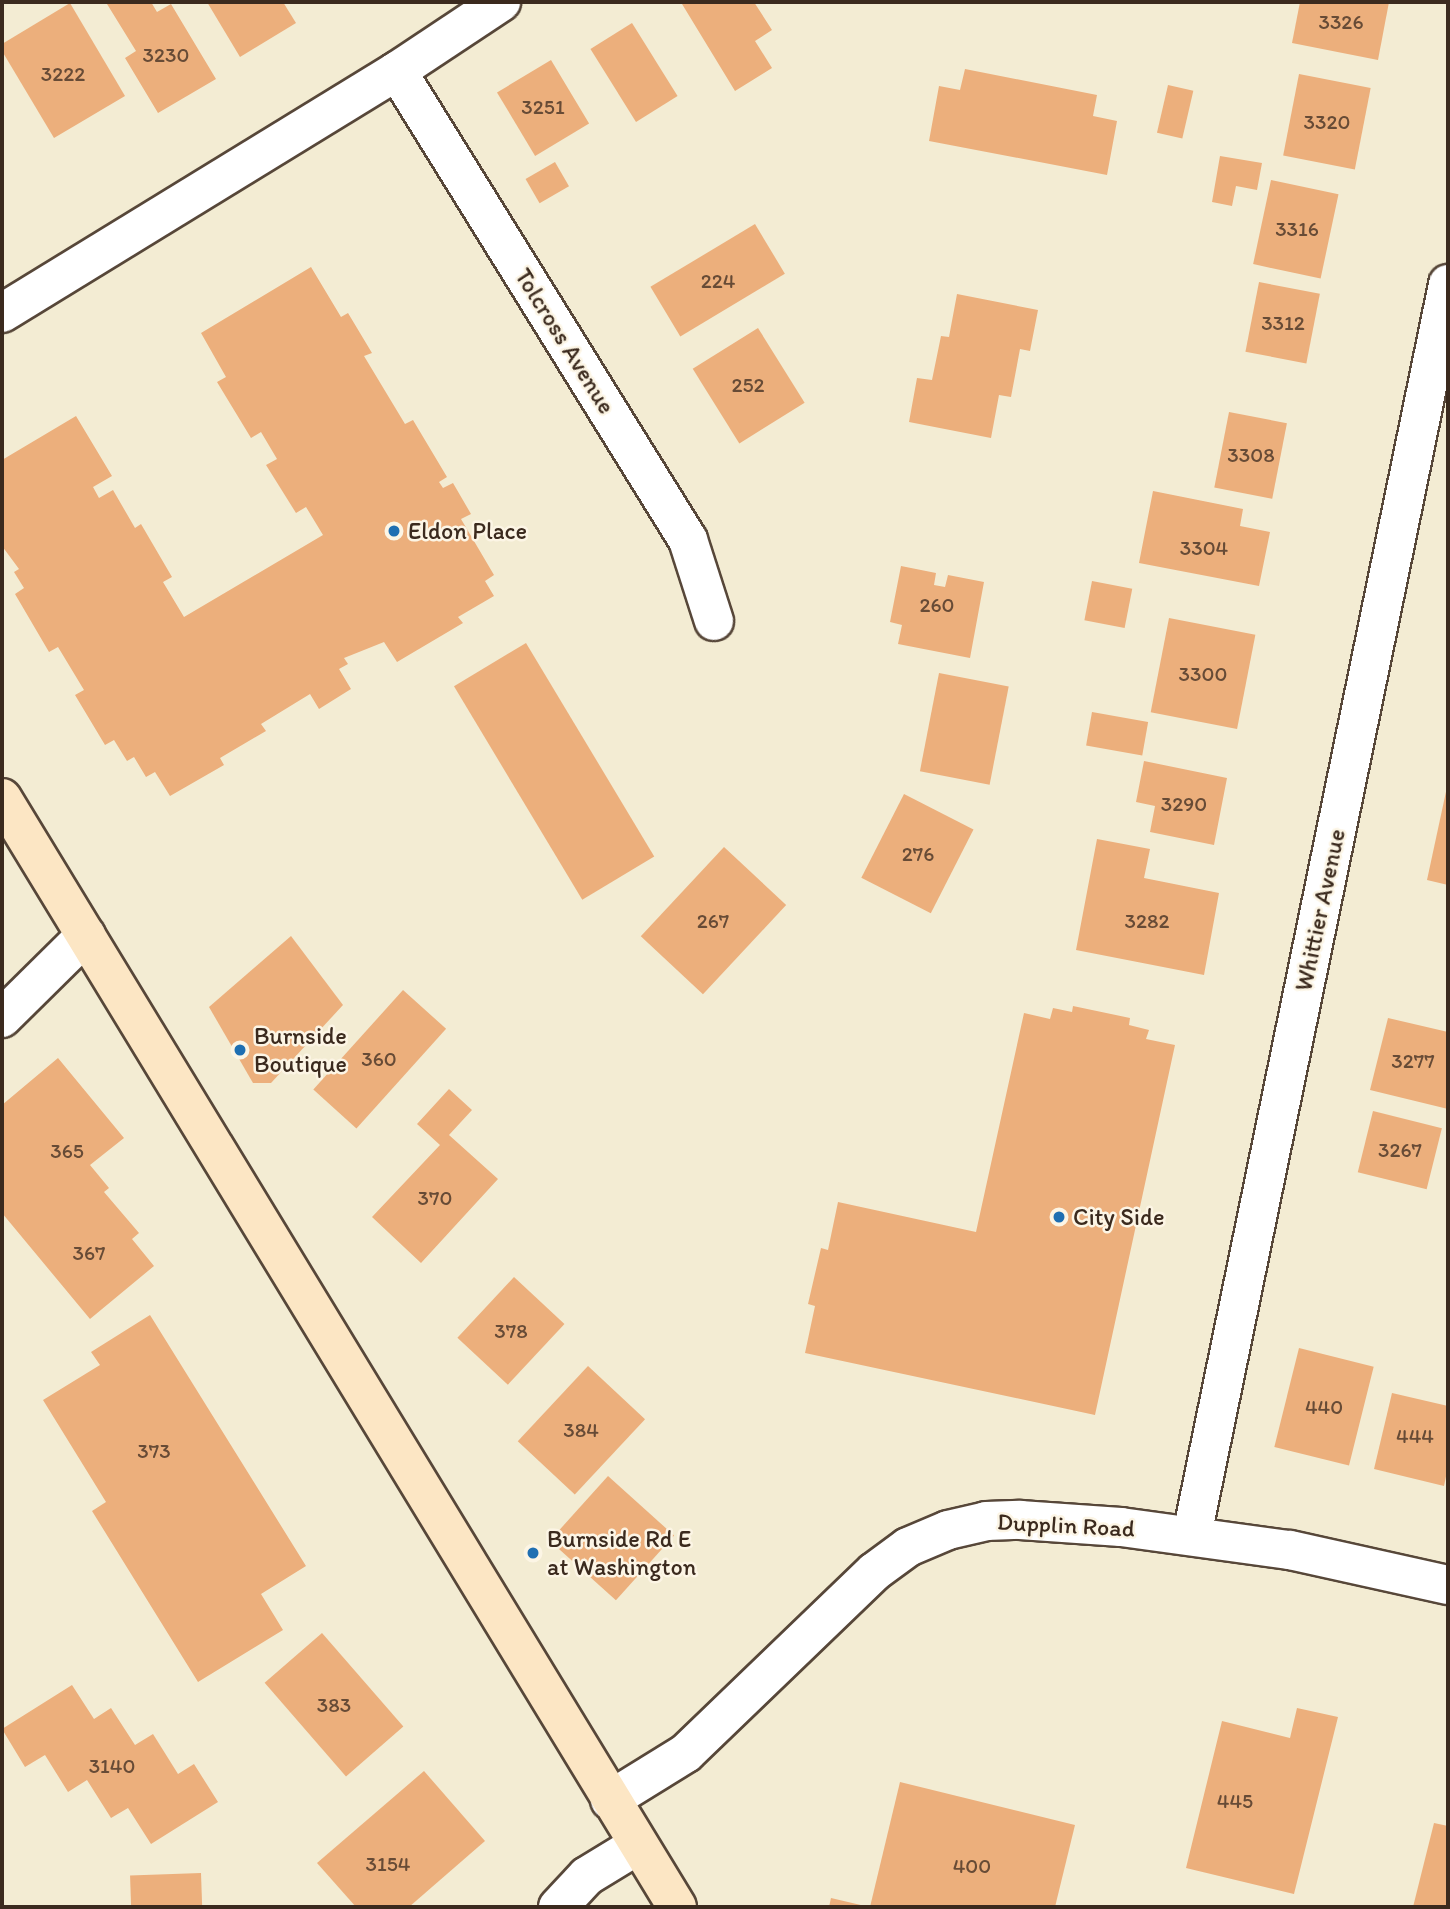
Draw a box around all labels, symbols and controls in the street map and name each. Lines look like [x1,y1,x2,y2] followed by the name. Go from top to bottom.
[1318,9,1364,35] house number: 3326
[143,42,189,68] house number: 3230
[41,61,85,87] house number: 3222
[521,94,565,120] house number: 3251
[1304,109,1350,135] house number: 3320
[1275,216,1319,242] house number: 3316
[509,264,621,418] street label: Tolcross Avenue
[701,268,735,294] house number: 224
[1261,310,1305,336] house number: 3312
[731,372,765,398] house number: 252
[1227,442,1275,468] house number: 3308
[408,517,527,545] place label: Eldon Place
[386,523,402,539] marker: Eldon Place
[1180,535,1228,561] house number: 3304
[919,592,955,618] house number: 260
[1179,661,1227,687] house number: 3300
[1161,791,1207,817] house number: 3290
[1289,827,1351,993] street label: Whittier Avenue
[902,841,934,867] house number: 276
[697,908,729,934] house number: 267
[1124,908,1170,934] house number: 3282
[254,1022,347,1078] place label: Burnside Boutique
[232,1042,248,1058] marker: Burnside Boutique
[361,1046,397,1072] house number: 360
[1391,1048,1435,1074] house number: 3277
[1378,1137,1422,1163] house number: 3267
[50,1138,84,1164] house number: 365
[418,1185,452,1211] house number: 370
[1073,1203,1165,1231] place label: City Side
[1051,1209,1067,1225] marker: City Side
[73,1240,105,1266] house number: 367
[494,1318,528,1344] house number: 378
[1305,1394,1343,1420] house number: 440
[563,1417,599,1443] house number: 384
[1396,1423,1434,1449] house number: 444
[137,1438,171,1464] house number: 373
[997,1507,1135,1543] street label: Dupplin Road
[547,1525,696,1581] place label: Burnside Rd E at Washington
[525,1545,541,1561] marker: Burnside Rd E at Washington
[317,1692,351,1718] house number: 383
[89,1753,135,1779] house number: 3140
[1217,1788,1253,1814] house number: 445
[366,1851,410,1877] house number: 3154
[953,1853,991,1879] house number: 400

